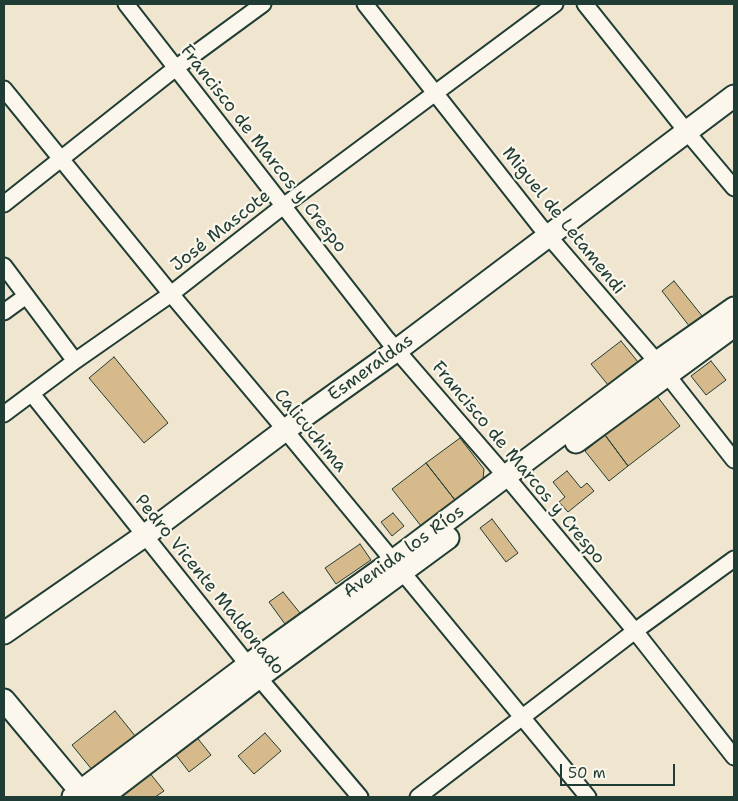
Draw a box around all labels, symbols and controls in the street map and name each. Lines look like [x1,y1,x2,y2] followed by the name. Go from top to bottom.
[175,41,351,257] street label: Francisco de Marcos y Crespo
[497,143,629,299] street label: Miguel de Letamendi
[167,185,275,277] street label: José Mascote
[324,330,418,406] street label: Esmeraldas
[427,357,609,569] street label: Francisco de Marcos y Crespo
[269,385,351,477] street label: Calicuchima
[130,491,288,679] street label: Pedro Vicente Maldonado
[339,501,469,603] street label: Avenida los Ríos
[563,754,678,786] scale bar
[568,763,606,783] text: 50 m

